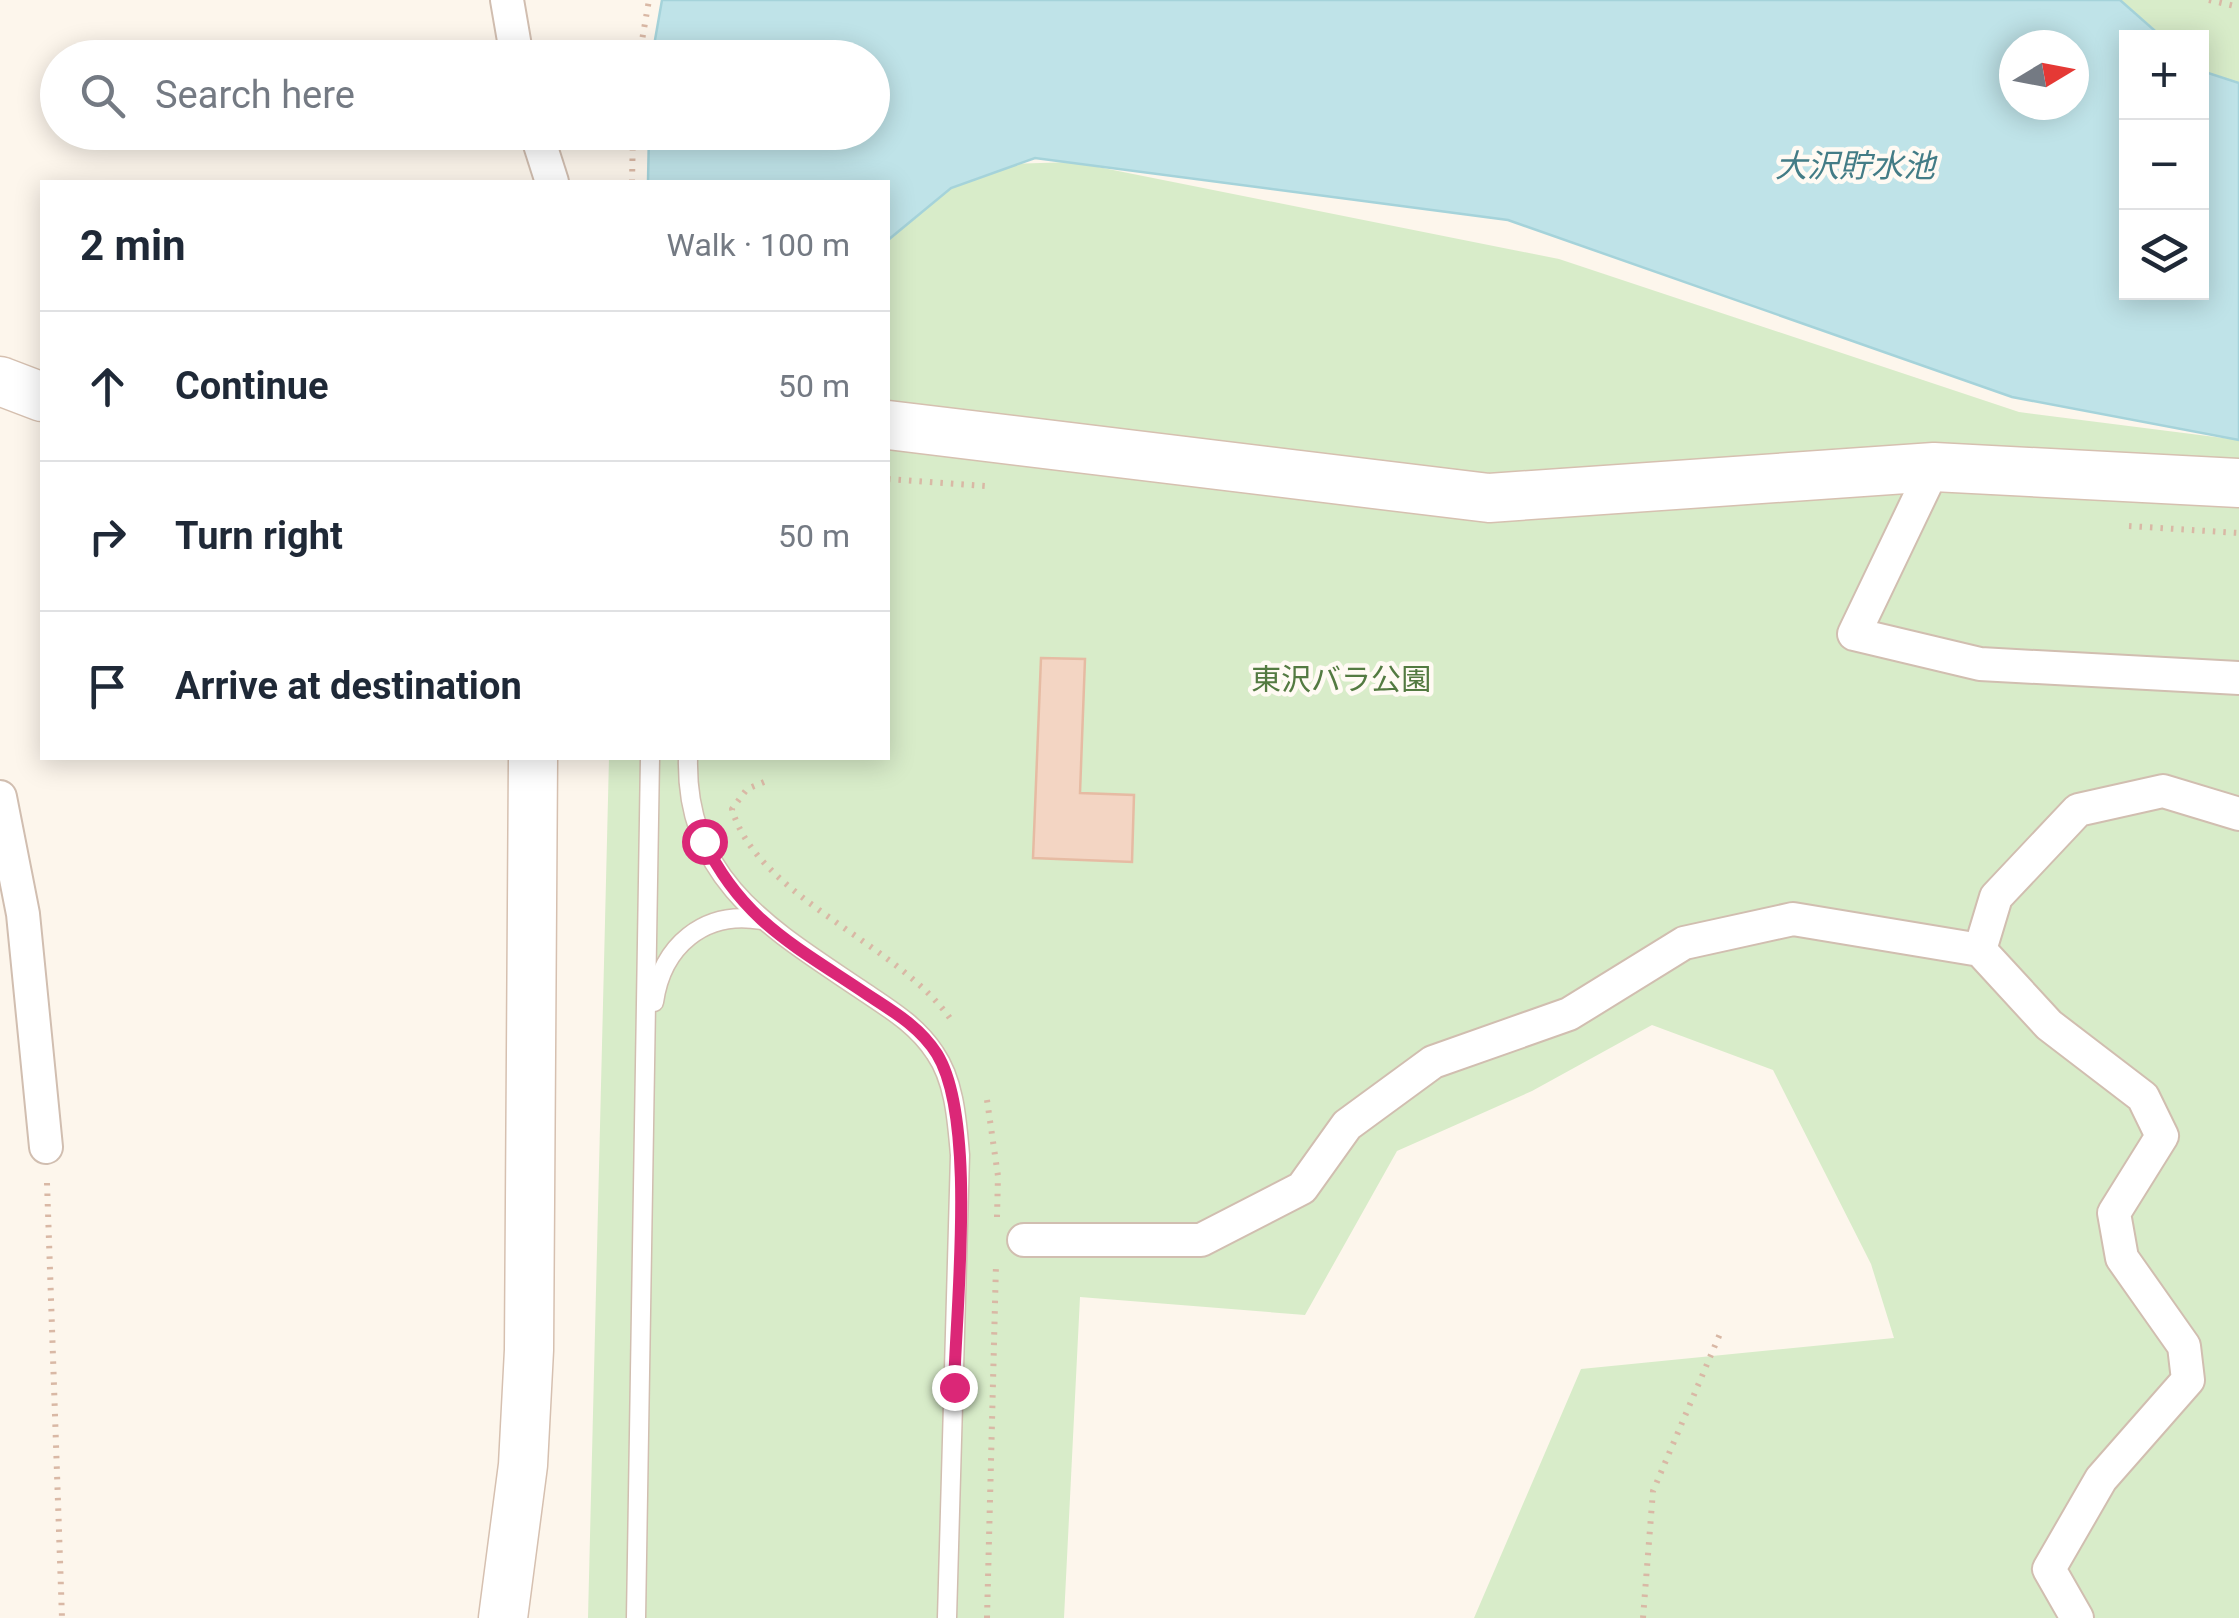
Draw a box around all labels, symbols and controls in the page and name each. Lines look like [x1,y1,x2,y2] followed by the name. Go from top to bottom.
[1999,30,2089,120] north arrow
[2119,30,2209,300] map controls
[2119,30,2209,120] button: +
[40,40,890,150] search box
[75,68,130,123] icon: search
[155,73,355,117] text: Search here
[2119,120,2209,210] button: −
[1775,147,1938,185] water label: 大沢貯水池
[2119,210,2209,300] button: layers
[80,221,186,270] text: 2 min
[667,226,850,264] text: Walk · 100 m
[80,359,135,414] icon: ahead
[175,364,329,408] text: Continue
[778,367,850,405] text: 50 m
[80,509,135,564] icon: right
[175,514,343,558] text: Turn right
[778,517,850,555] text: 50 m
[80,659,135,714] icon: arrive
[1251,662,1431,697] park label: 東沢バラ公園
[175,664,522,708] text: Arrive at destination
[682,819,728,865] route start
[932,1365,978,1411] route end

